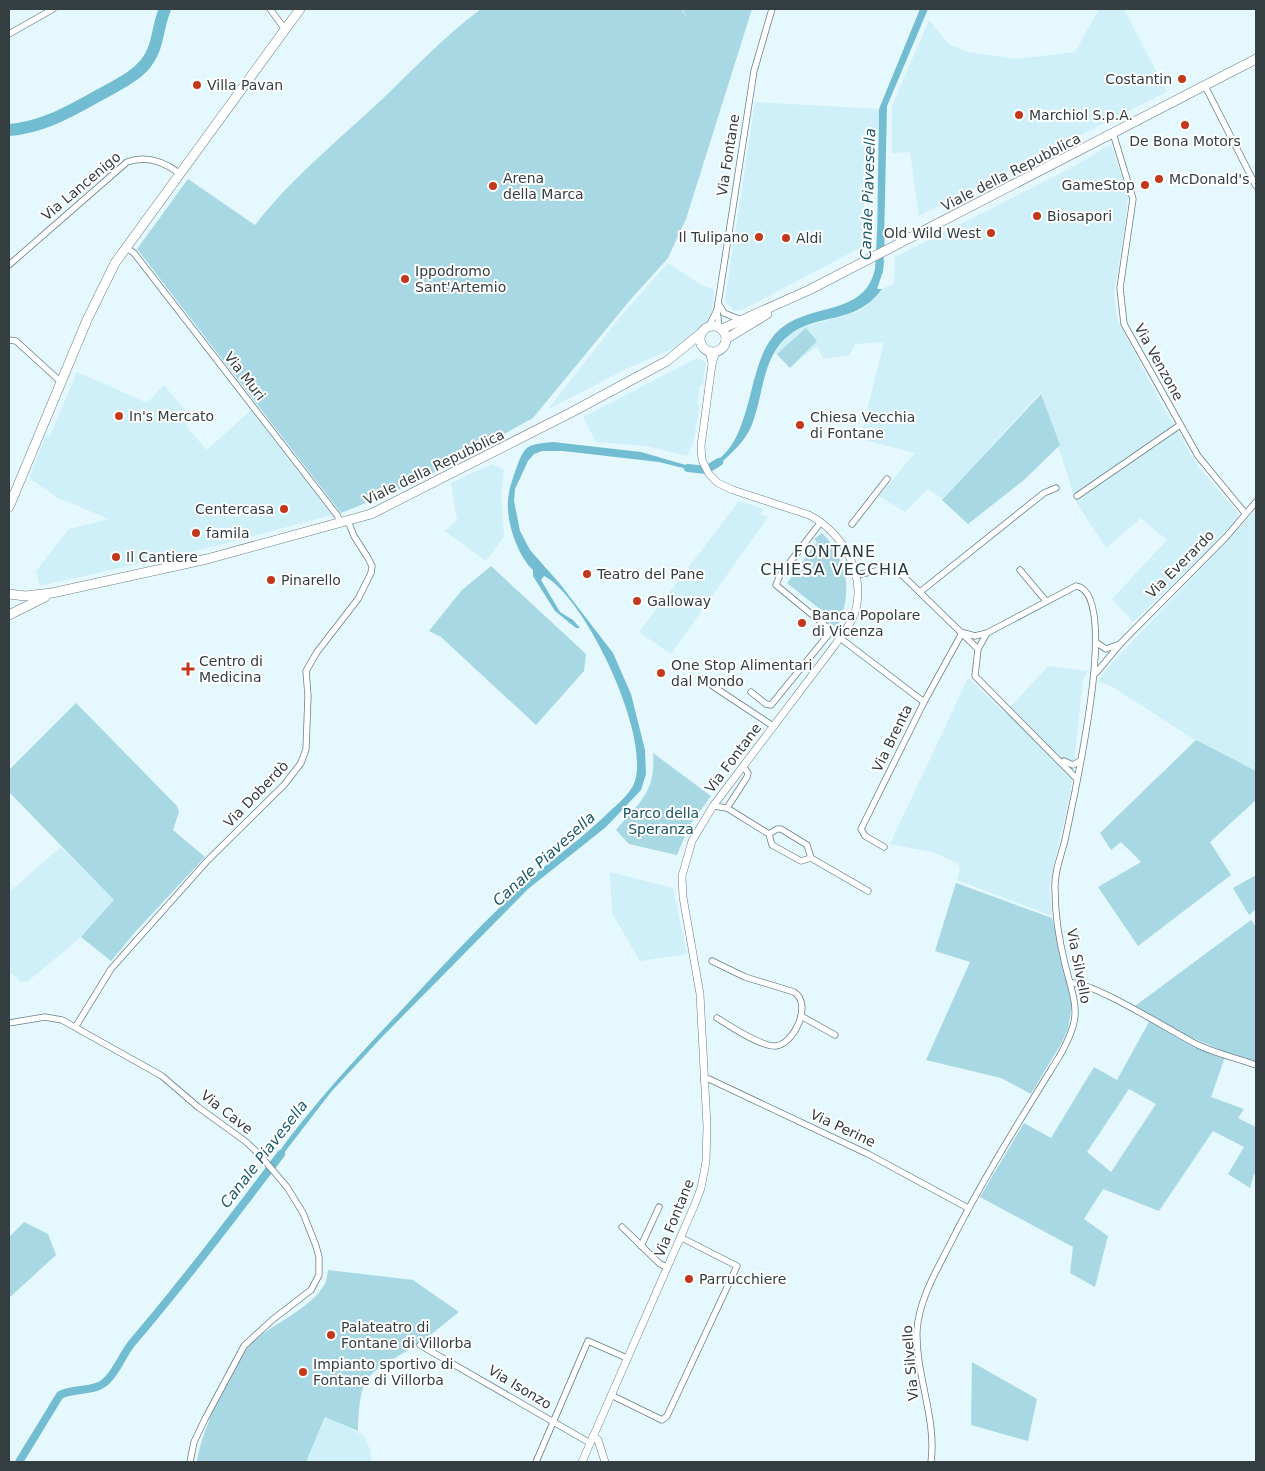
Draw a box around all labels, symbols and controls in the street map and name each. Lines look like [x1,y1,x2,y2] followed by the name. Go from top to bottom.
[1105,71,1172,87] place label: Costantin
[1176,73,1188,85] marker: Costantin
[207,77,283,93] place label: Villa Pavan
[191,79,203,91] marker: Villa Pavan
[1029,107,1133,123] place label: Marchiol S.p.A.
[1013,109,1025,121] marker: Marchiol S.p.A.
[714,113,742,197] street label: Via Fontane
[1179,119,1191,131] marker: De Bona Motors
[857,128,879,260] water label: Canale Piavesella
[939,130,1083,214] street label: Viale della Repubblica
[1129,133,1241,149] place label: De Bona Motors
[38,148,124,224] street label: Via Lancenigo
[503,170,584,202] place label: Arena della Marca
[1169,171,1250,187] place label: McDonald's
[1153,173,1165,185] marker: McDonald's
[1061,177,1135,193] place label: GameStop
[1139,179,1151,191] marker: GameStop
[487,180,499,192] marker: Arena della Marca
[1047,208,1112,224] place label: Biosapori
[1031,210,1043,222] marker: Biosapori
[884,225,981,241] place label: Old Wild West
[985,227,997,239] marker: Old Wild West
[679,229,749,245] place label: Il Tulipano
[796,230,822,246] place label: Aldi
[753,231,765,243] marker: Il Tulipano
[780,232,792,244] marker: Aldi
[415,263,506,295] place label: Ippodromo Sant'Artemio
[399,273,411,285] marker: Ippodromo Sant'Artemio
[1131,321,1187,403] street label: Via Venzone
[221,349,269,403] street label: Via Muri
[129,408,214,424] place label: In's Mercato
[810,409,915,441] place label: Chiesa Vecchia di Fontane
[113,410,125,422] marker: In's Mercato
[794,419,806,431] marker: Chiesa Vecchia di Fontane
[361,426,507,508] street label: Viale della Repubblica
[195,501,274,517] place label: Centercasa
[278,503,290,515] marker: Centercasa
[206,525,250,541] place label: famila
[190,527,202,539] marker: famila
[1143,527,1217,601] street label: Via Everardo
[760,542,910,579] district label: FONTANE CHIESA VECCHIA
[126,549,198,565] place label: Il Cantiere
[110,551,122,563] marker: Il Cantiere
[596,566,704,582] place label: Teatro del Pane
[581,568,593,580] marker: Teatro del Pane
[281,572,341,588] place label: Pinarello
[265,574,277,586] marker: Pinarello
[647,593,711,609] place label: Galloway
[631,595,643,607] marker: Galloway
[812,607,920,639] place label: Banca Popolare di Vicenza
[796,617,808,629] marker: Banca Popolare di Vicenza
[199,653,263,685] place label: Centro di Medicina
[671,657,812,689] place label: One Stop Alimentari dal Mondo
[181,662,195,676] marker: Centro di Medicina
[655,667,667,679] marker: One Stop Alimentari dal Mondo
[869,702,915,774] street label: Via Brenta
[702,720,764,796] street label: Via Fontane
[220,758,292,830] street label: Via Doberdò
[623,805,699,837] park label: Parco della Speranza
[489,808,599,910] water label: Canale Piavesella
[1064,927,1094,1005] street label: Via Silvello
[198,1087,256,1137] street label: Via Cave
[216,1097,312,1211] water label: Canale Piavesella
[808,1106,878,1150] street label: Via Perine
[651,1177,697,1259] street label: Via Fontane
[699,1271,786,1287] place label: Parrucchiere
[683,1273,695,1285] marker: Parrucchiere
[341,1319,472,1351] place label: Palateatro di Fontane di Villorba
[899,1324,921,1402] street label: Via Silvello
[325,1329,337,1341] marker: Palateatro di Fontane di Villorba
[313,1356,453,1388] place label: Impianto sportivo di Fontane di Villorba
[485,1362,555,1412] street label: Via Isonzo
[297,1366,309,1378] marker: Impianto sportivo di Fontane di Villorba

